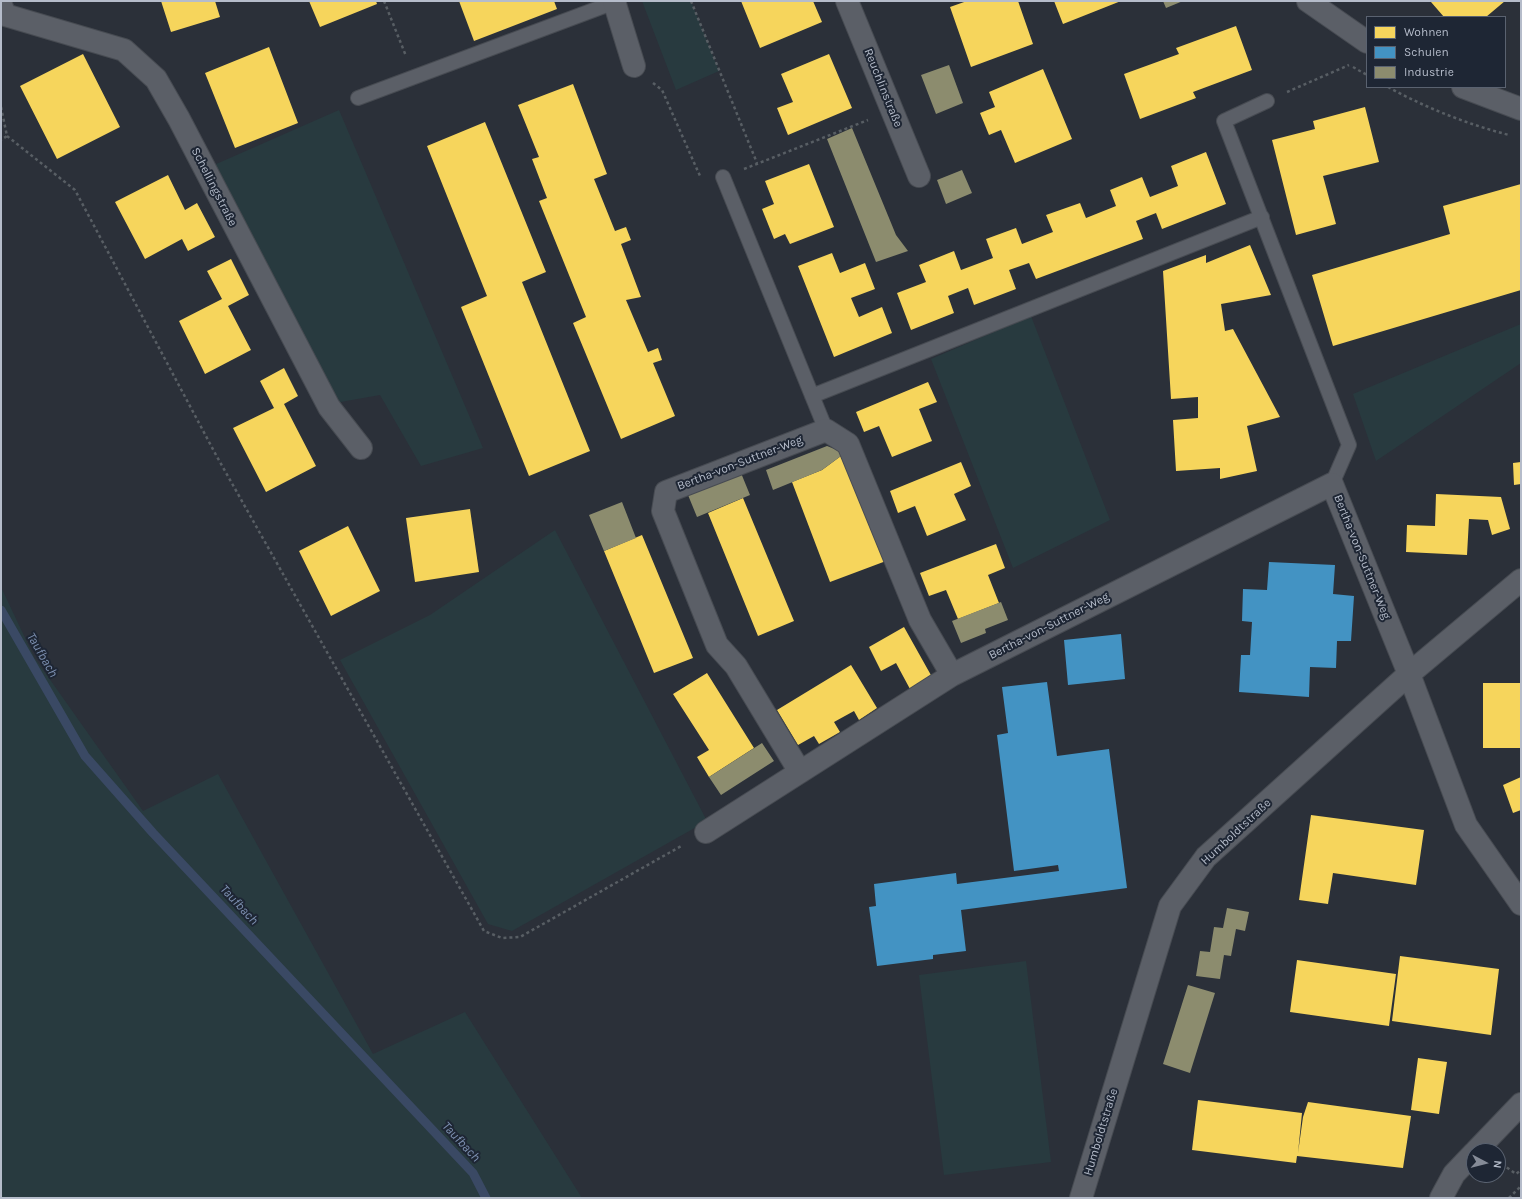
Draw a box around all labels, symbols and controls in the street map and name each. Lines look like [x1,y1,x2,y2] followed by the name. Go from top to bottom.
[1366,16,1506,88] legend
[1404,25,1449,39] text: Wohnen
[1404,45,1449,59] text: Schulen
[861,47,905,129] street label: Reuchlinstraße
[1404,65,1454,79] text: Industrie
[188,145,240,229] street label: Schellingstraße
[675,432,805,494] street label: Bertha-von-Suttner-Weg
[1330,493,1394,621] street label: Bertha-von-Suttner-Weg
[986,589,1112,663] street label: Bertha-von-Suttner-Weg
[23,630,61,680] water label: Taufbach
[1198,796,1274,868] street label: Humboldtstraße
[217,882,261,928] water label: Taufbach
[1081,1087,1121,1177] street label: Humboldtstraße
[439,1119,483,1165] water label: Taufbach
[1466,1143,1506,1183] north arrow
[1490,1160,1504,1169] text: N

